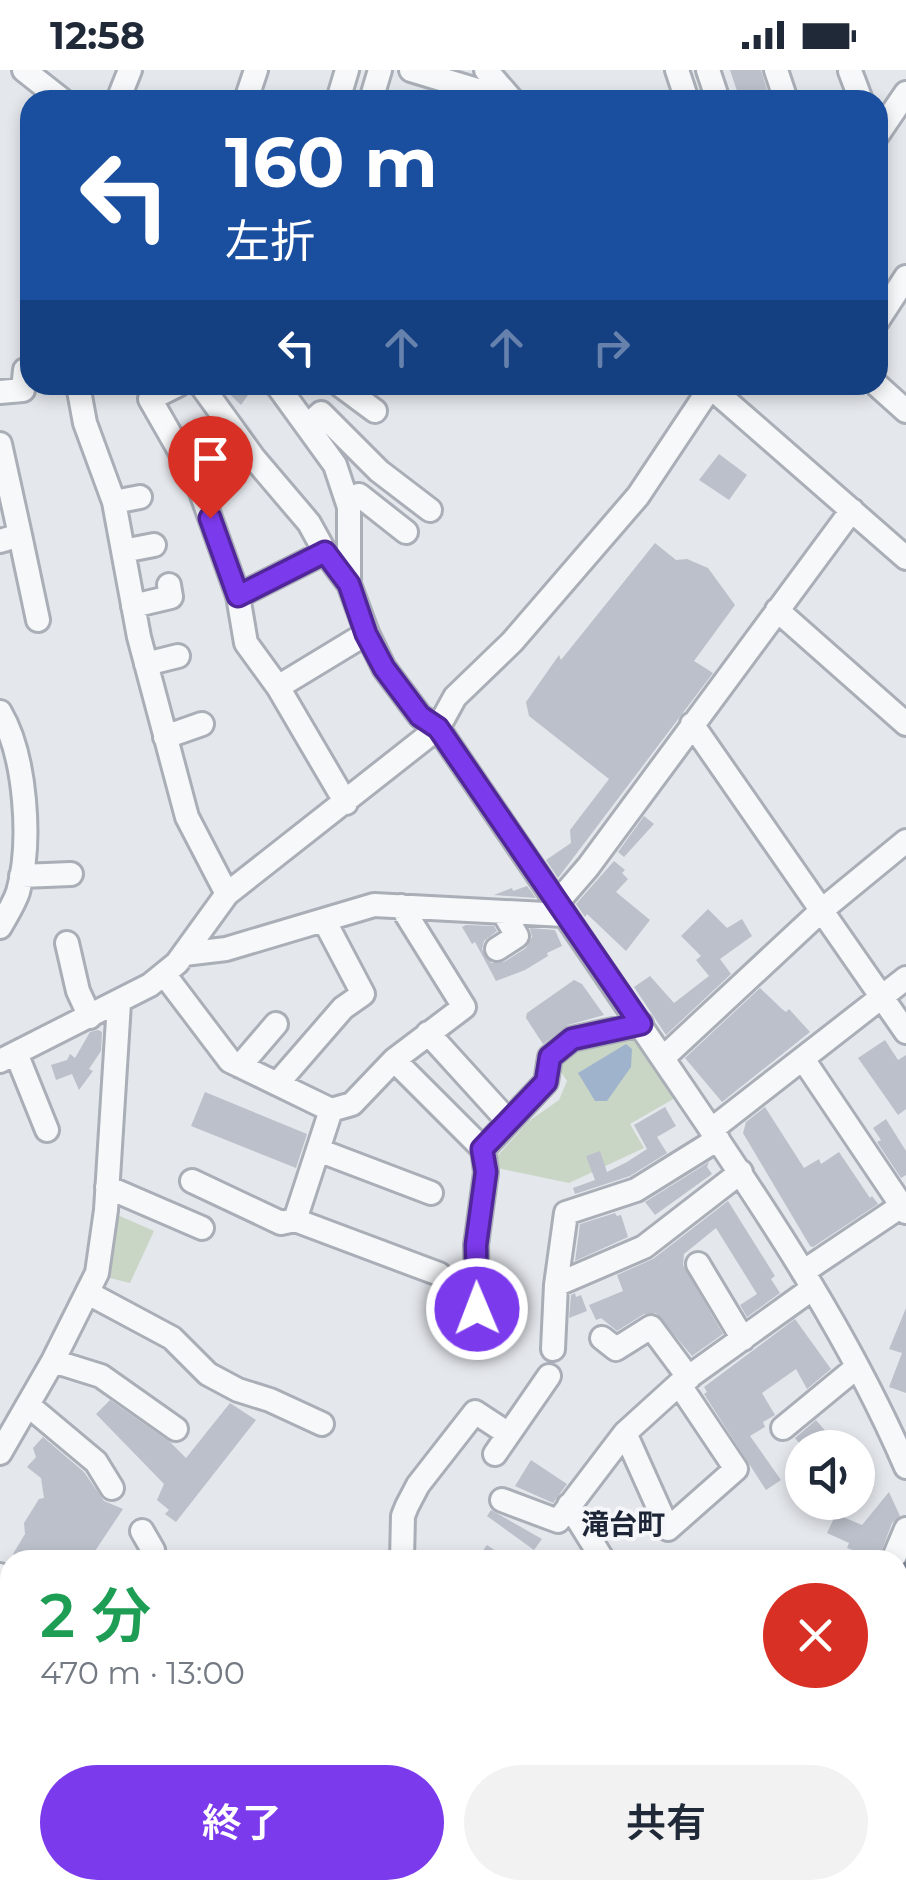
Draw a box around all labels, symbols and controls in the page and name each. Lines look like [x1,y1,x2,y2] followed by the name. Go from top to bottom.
[50,12,145,59] text: 12:58
[225,119,438,205] text: 160 m
[60,130,190,260] icon: left
[225,213,315,268] text: 左折
[269,320,324,375] icon: left
[374,320,429,375] icon: ahead
[479,320,534,375] icon: ahead
[584,320,639,375] icon: right
[168,416,253,519] pin
[183,431,238,486] icon: arrive
[425,1257,529,1361] position arrow
[785,1430,875,1520] map controls
[785,1430,875,1520] button: sound
[581,1507,665,1541] district label: 滝台町
[40,1579,151,1652] text: 2 分
[763,1583,868,1688] button: close
[40,1653,245,1692] text: 470 m · 13:00
[40,1765,444,1880] button: 終了
[464,1765,868,1880] button: 共有

